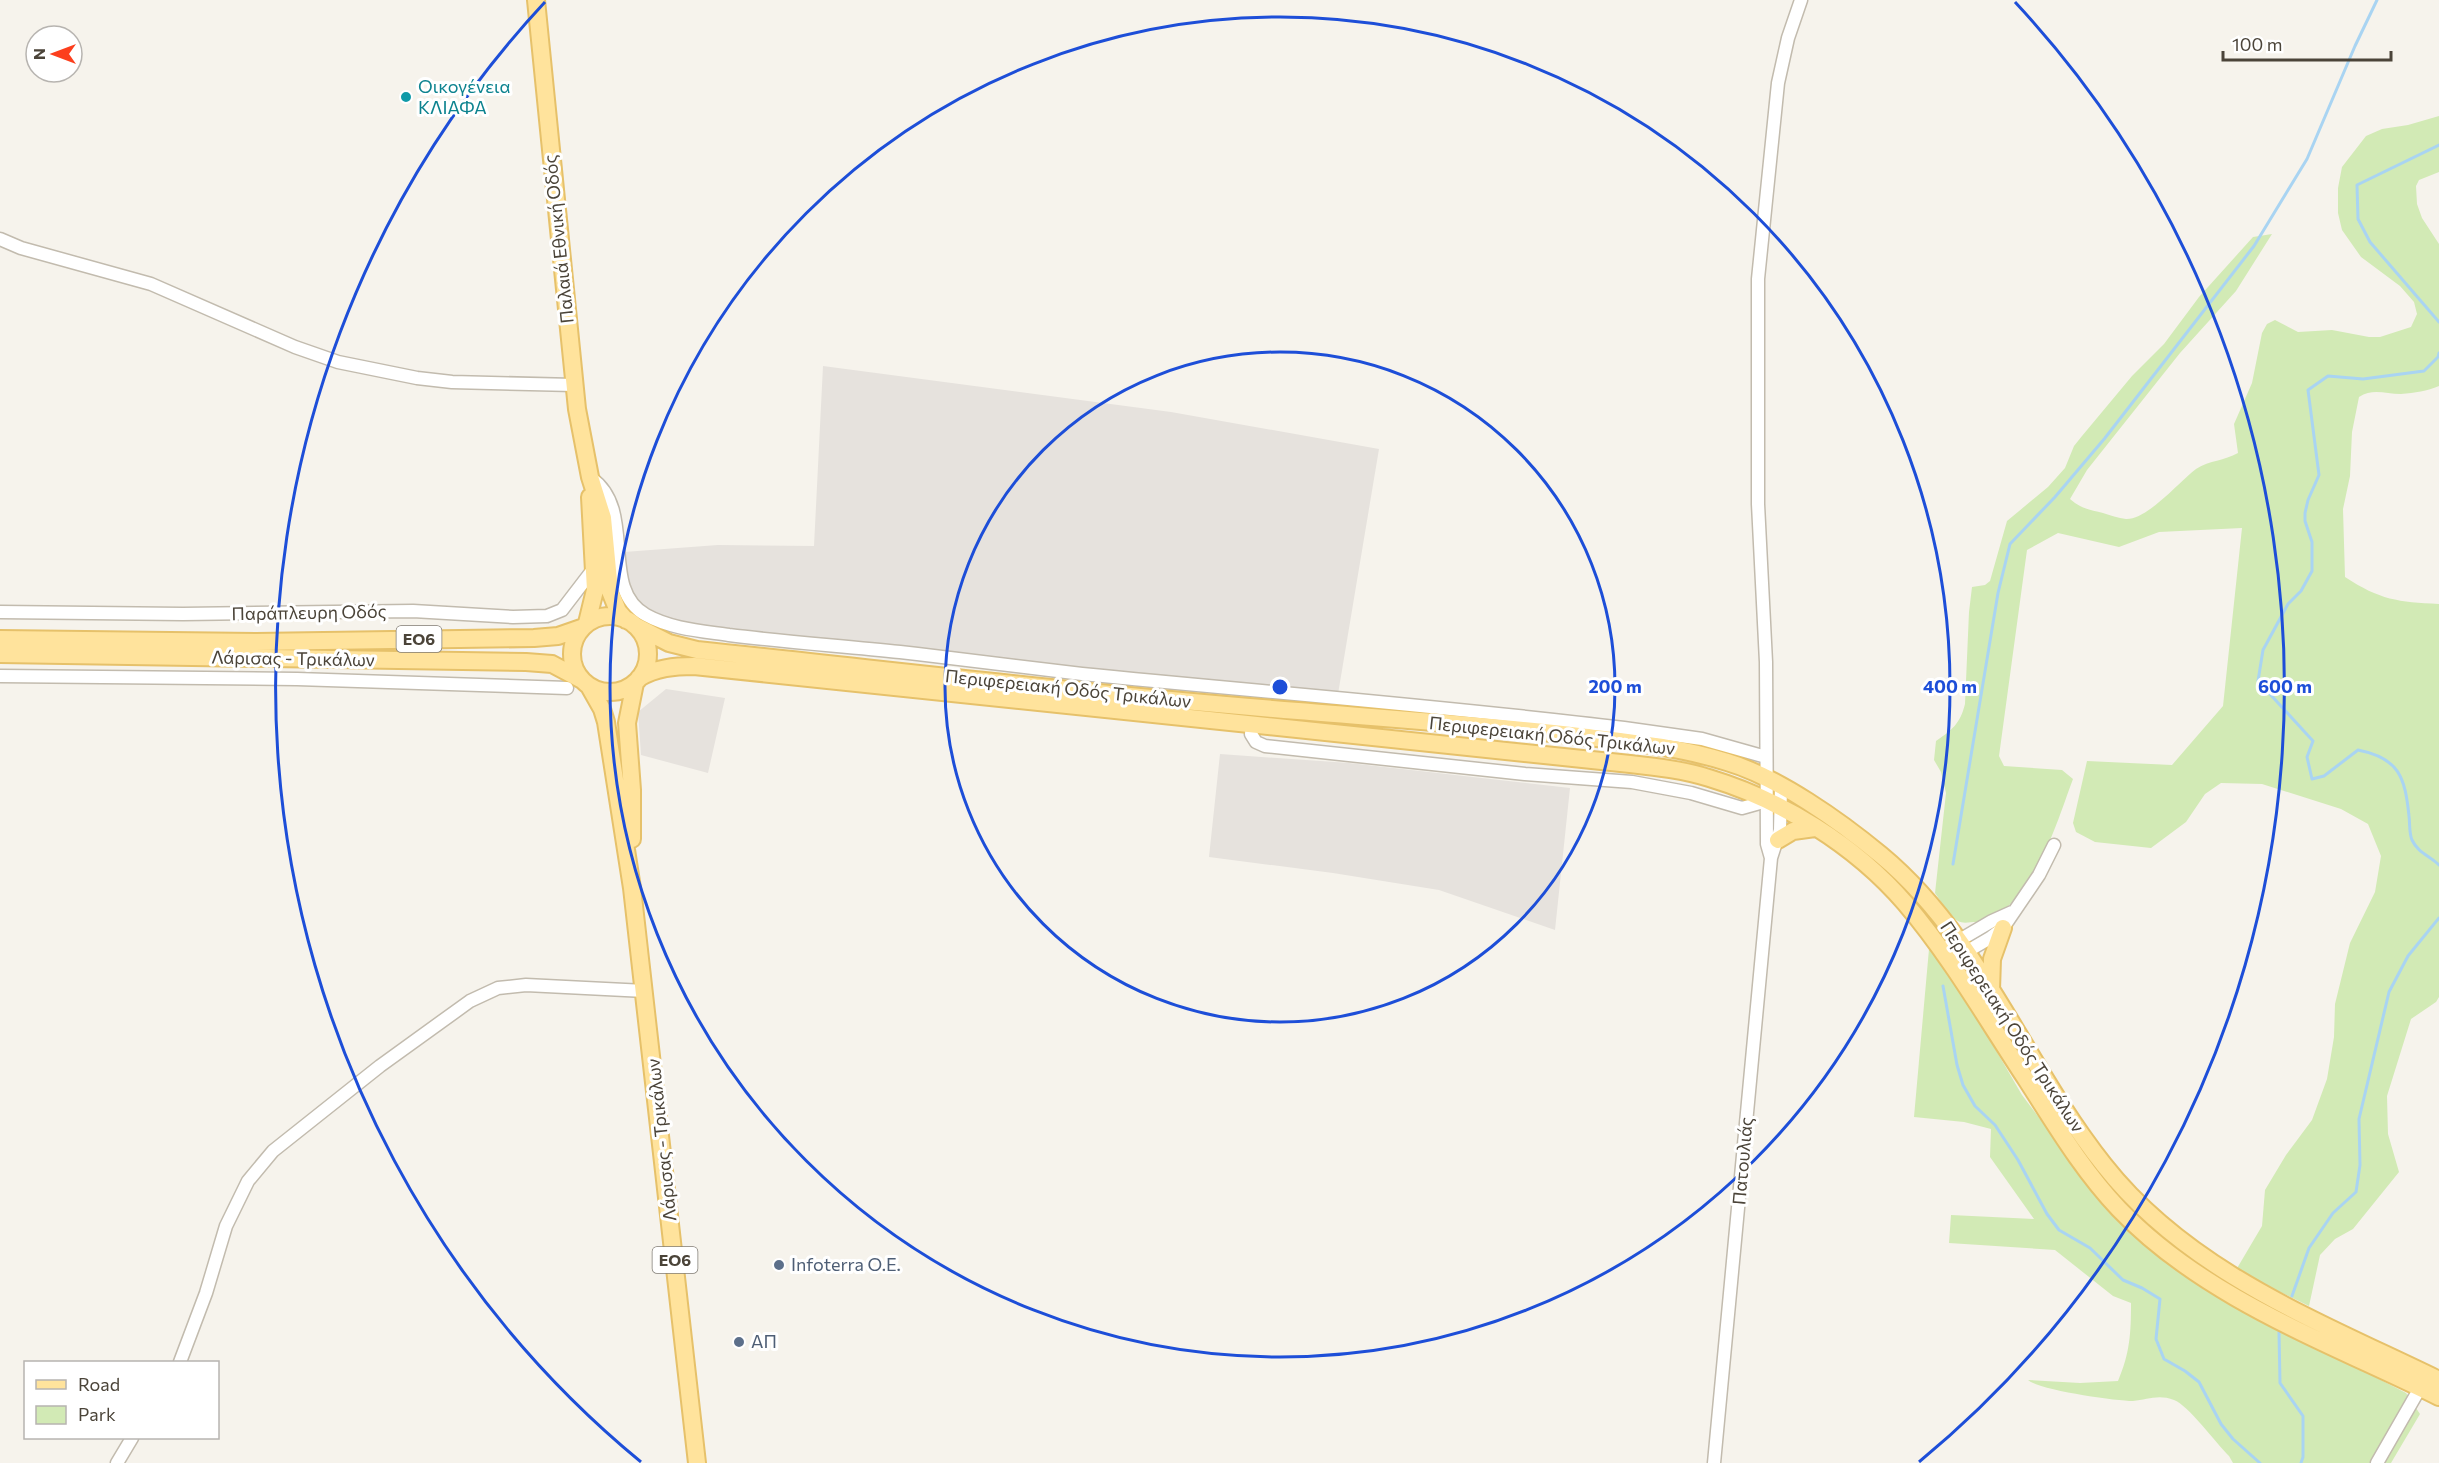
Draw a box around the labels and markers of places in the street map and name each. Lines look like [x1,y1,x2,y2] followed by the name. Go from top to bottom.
[418,75,511,118] place label: Οικογένεια ΚΛΙΑΦΑ
[399,90,413,104] marker: Οικογένεια ΚΛΙΑΦΑ
[1270,677,1290,697] centre of rings
[791,1253,901,1275] place label: Infoterra Ο.Ε.
[772,1258,786,1272] marker: Infoterra Ο.Ε.
[751,1330,777,1352] place label: ΑΠ
[732,1335,746,1349] marker: ΑΠ

